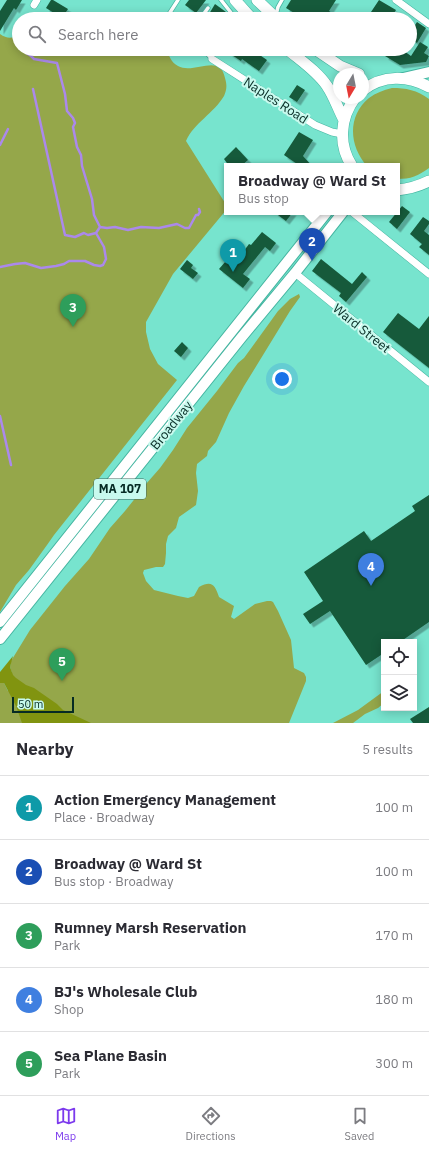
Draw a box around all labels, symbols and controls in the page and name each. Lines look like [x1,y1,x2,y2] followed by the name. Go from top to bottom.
[12,12,417,56] search box
[26,23,48,45] icon: search
[58,25,138,44] text: Search here
[333,68,369,104] north arrow
[240,73,311,128] street label: Naples Road
[224,163,400,215] popup
[238,171,386,190] text: Broadway @ Ward St
[238,190,289,207] text: Bus stop
[299,228,325,261] pin: 2
[220,239,246,272] pin: 1
[60,294,86,327] pin: 3
[329,300,394,357] street label: Ward Street
[272,369,292,389] your location
[146,397,197,453] street label: Broadway
[94,479,146,499] road number: MA 107
[358,553,384,586] pin: 4
[381,639,417,711] map controls
[381,639,417,675] button: locate
[49,648,75,681] pin: 5
[381,675,417,711] button: layers
[12,695,74,714] scale bar
[18,697,43,711] text: 50 m
[16,738,74,760] text: Nearby
[362,741,413,758] text: 5 results
[54,790,276,809] text: Action Emergency Management
[25,799,33,816] text: 1
[375,799,413,816] text: 100 m
[54,809,155,826] text: Place · Broadway
[54,854,202,873] text: Broadway @ Ward St
[25,863,33,880] text: 2
[375,863,413,880] text: 100 m
[54,873,173,890] text: Bus stop · Broadway
[54,918,246,937] text: Rumney Marsh Reservation
[25,927,33,944] text: 3
[375,927,413,944] text: 170 m
[54,937,80,954] text: Park
[54,982,197,1001] text: BJ's Wholesale Club
[25,991,33,1008] text: 4
[375,991,413,1008] text: 180 m
[54,1001,84,1018] text: Shop
[54,1046,167,1065] text: Sea Plane Basin
[25,1055,33,1072] text: 5
[375,1055,413,1072] text: 300 m
[54,1065,80,1082] text: Park
[55,1105,77,1143] tab: Map
[186,1105,236,1143] tab: Directions
[345,1105,374,1143] tab: Saved

